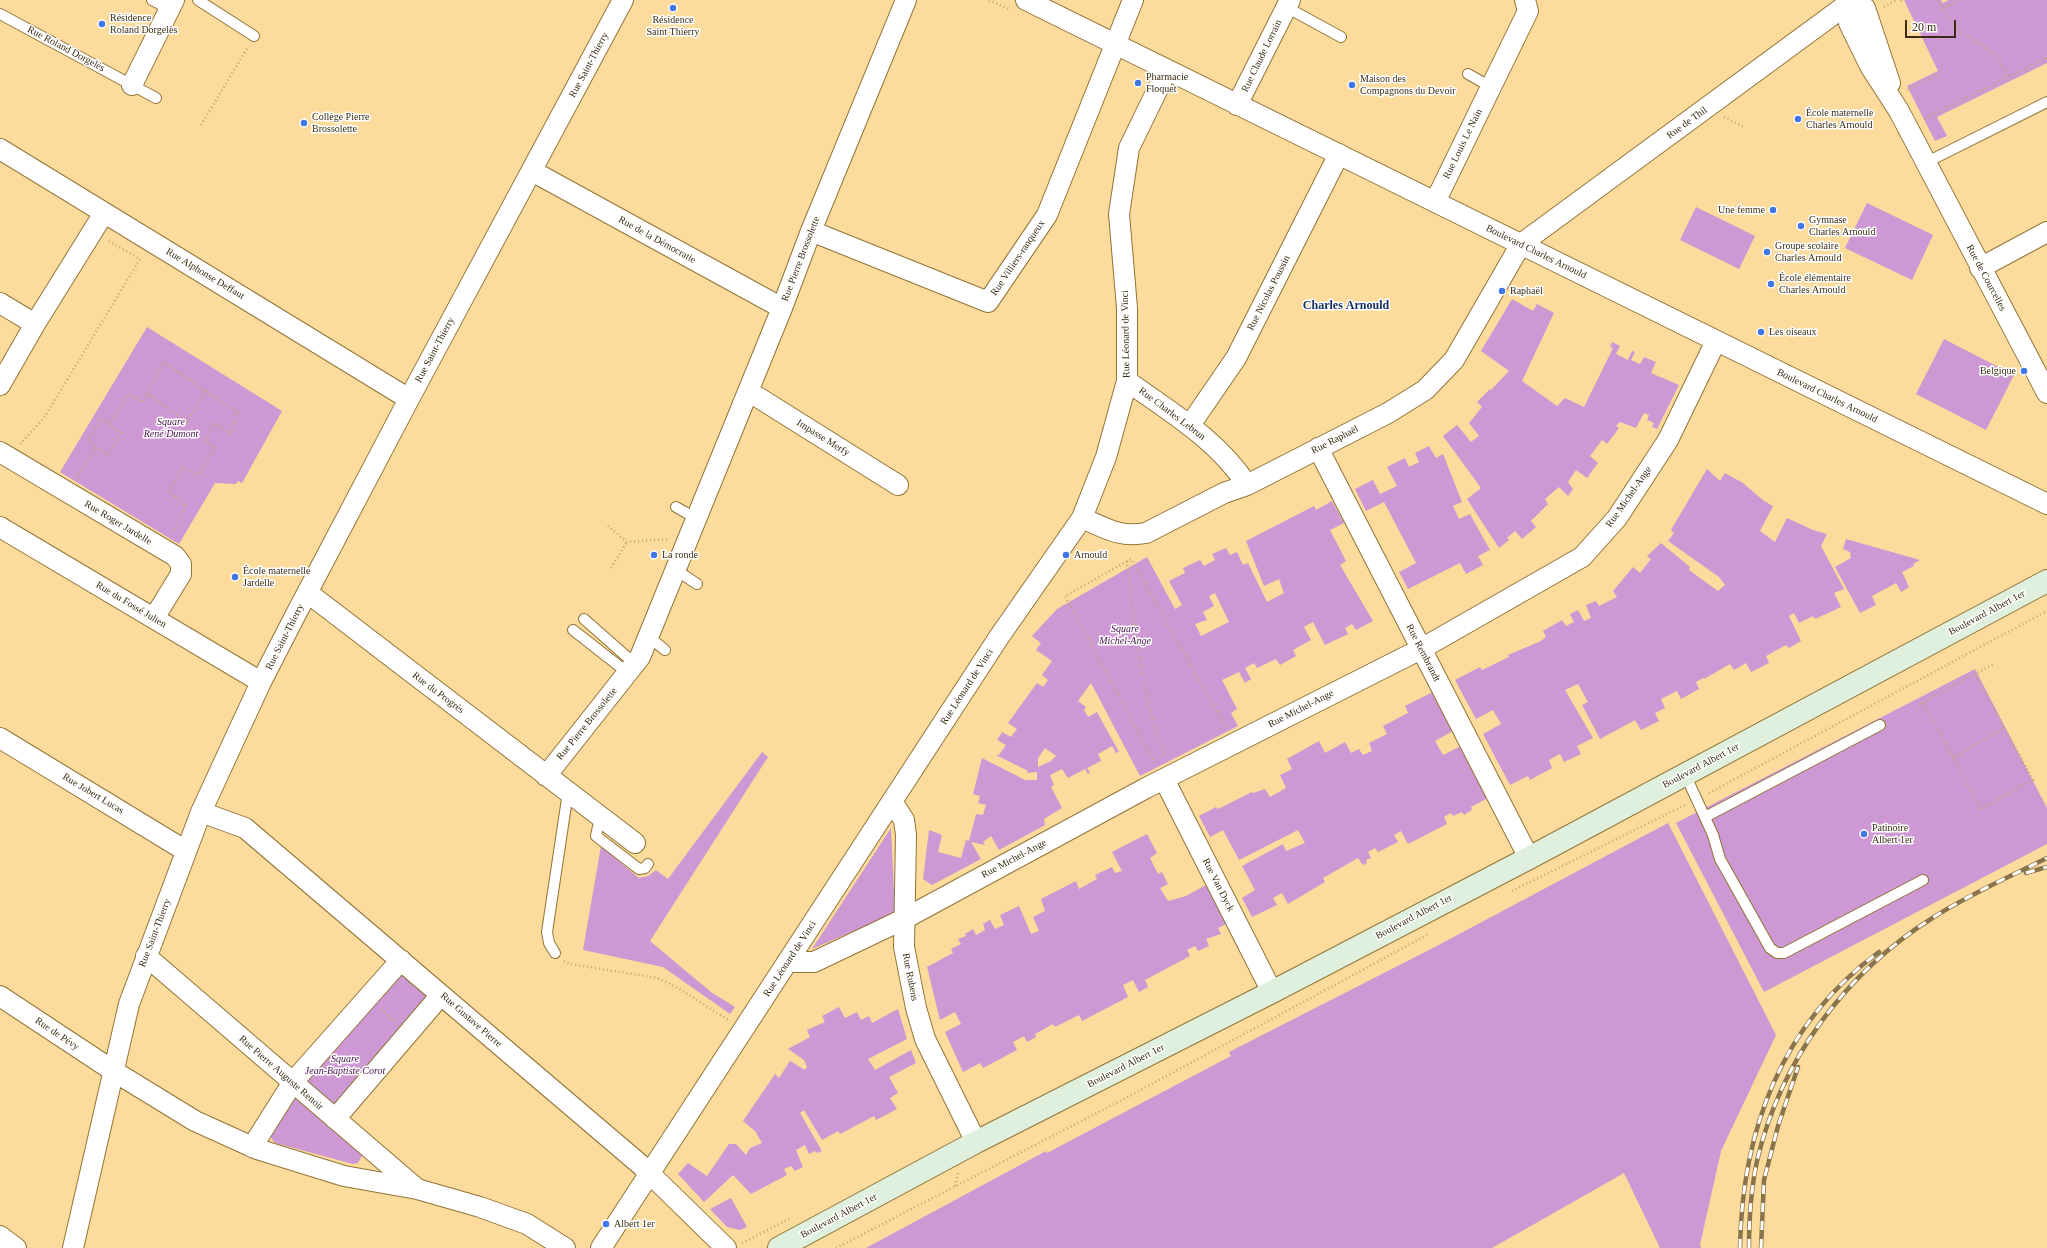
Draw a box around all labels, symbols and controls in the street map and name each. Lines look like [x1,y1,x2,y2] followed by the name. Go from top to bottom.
[668,3,678,13] marker: Résidence Saint Thierry
[110,12,177,36] place label: Résidence Roland Dorgelès
[1907,12,1958,38] scale bar
[646,14,700,38] place label: Résidence Saint Thierry
[1239,18,1285,94] street label: Rue Claude Lorrain
[97,19,107,29] marker: Résidence Roland Dorgelès
[1912,20,1936,34] text: 20 m
[25,24,107,74] street label: Rue Roland Dorgelès
[567,30,611,100] street label: Rue Saint-Thierry
[1146,71,1188,94] place label: Pharmacie Floquet
[1360,73,1456,96] place label: Maison des Compagnons du Devoir
[1133,78,1143,88] marker: Pharmacie Floquet
[1347,80,1357,90] marker: Maison des Compagnons du Devoir
[1664,104,1710,142] street label: Rue de Thil
[1441,107,1485,181] street label: Rue Louis Le Nain
[1806,107,1873,130] place label: École maternelle Charles Arnould
[312,111,369,134] place label: Collège Pierre Brossolette
[1793,114,1803,124] marker: École maternelle Charles Arnould
[299,118,309,128] marker: Collège Pierre Brossolette
[1718,204,1765,216] place label: Une femme
[1768,205,1778,215] marker: Une femme
[616,214,698,266] street label: Rue de la Démocratie
[1809,214,1875,238] place label: Gymnase Charles Arnould
[779,215,823,303] street label: Rue Pierre Brossolette
[988,218,1048,298] street label: Rue Villiers-ranqueux
[1796,221,1806,231] marker: Gymnase Charles Arnould
[1484,222,1588,282] street label: Boulevard Charles Arnould
[1775,240,1841,264] place label: Groupe scolaire Charles Arnould
[1963,243,2009,313] street label: Rue de Courcelles
[163,246,247,302] street label: Rue Alphonse Deffaut
[1762,247,1772,257] marker: Groupe scolaire Charles Arnould
[1245,253,1293,333] street label: Rue Nicolas Poussin
[1779,272,1851,296] place label: École élémentaire Charles Arnould
[1766,279,1776,289] marker: École élémentaire Charles Arnould
[1510,285,1543,297] place label: Raphaël
[1497,286,1507,296] marker: Raphaël
[1119,290,1133,378] street label: Rue Léonard de Vinci
[1303,299,1389,313] district label: Charles Arnould
[413,315,457,385] street label: Rue Saint-Thierry
[1769,326,1816,338] place label: Les oiseaux
[1756,327,1766,337] marker: Les oiseaux
[1980,365,2016,377] place label: Belgique
[1775,366,1879,426] street label: Boulevard Charles Arnould
[2019,366,2029,376] marker: Belgique
[1136,385,1208,443] street label: Rue Charles Lebrun
[144,416,198,440] park label: Square René Dumont
[794,417,852,459] street label: Impasse Merfy
[1309,423,1361,457] street label: Rue Raphaël
[1603,464,1655,530] street label: Rue Michel-Ange
[82,498,154,548] street label: Rue Roger Jardelle
[662,549,698,561] place label: La ronde
[1074,549,1107,561] place label: Arnould
[649,550,659,560] marker: La ronde
[1061,550,1071,560] marker: Arnould
[243,565,310,588] place label: École maternelle Jardelle
[230,572,240,582] marker: École maternelle Jardelle
[94,579,168,631] street label: Rue du Fossé Julien
[1947,588,2027,638] street label: Boulevard Albert 1er
[263,602,307,672] street label: Rue Saint-Thierry
[1403,622,1443,684] street label: Rue Rembrandt
[1099,623,1151,646] park label: Square Michel-Ange
[938,647,996,727] street label: Rue Léonard de Vinci
[410,670,466,716] street label: Rue du Progrès
[554,685,620,763] street label: Rue Pierre Brossolette
[1266,687,1336,731] street label: Rue Michel-Ange
[1661,741,1741,791] street label: Boulevard Albert 1er
[60,771,126,817] street label: Rue Jobert Lucas
[1872,822,1913,846] place label: Patinoire Albert 1er
[1859,829,1869,839] marker: Patinoire Albert 1er
[979,837,1049,881] street label: Rue Michel-Ange
[1199,856,1237,914] street label: Rue Van Dyck
[1374,892,1454,942] street label: Boulevard Albert 1er
[136,897,174,969] street label: Rue Saint-Thierry
[761,919,819,999] street label: Rue Léonard de Vinci
[899,952,921,1002] street label: Rue Rubens
[438,990,504,1050] street label: Rue Gustave Pierre
[33,1015,81,1053] street label: Rue de Pévy
[236,1033,326,1113] street label: Rue Pierre Auguste Renoir
[1085,1041,1167,1091] street label: Boulevard Albert 1er
[305,1053,385,1076] park label: Square Jean-Baptiste Corot
[799,1191,879,1241] street label: Boulevard Albert 1er
[614,1218,655,1230] place label: Albert 1er
[601,1219,611,1229] marker: Albert 1er

